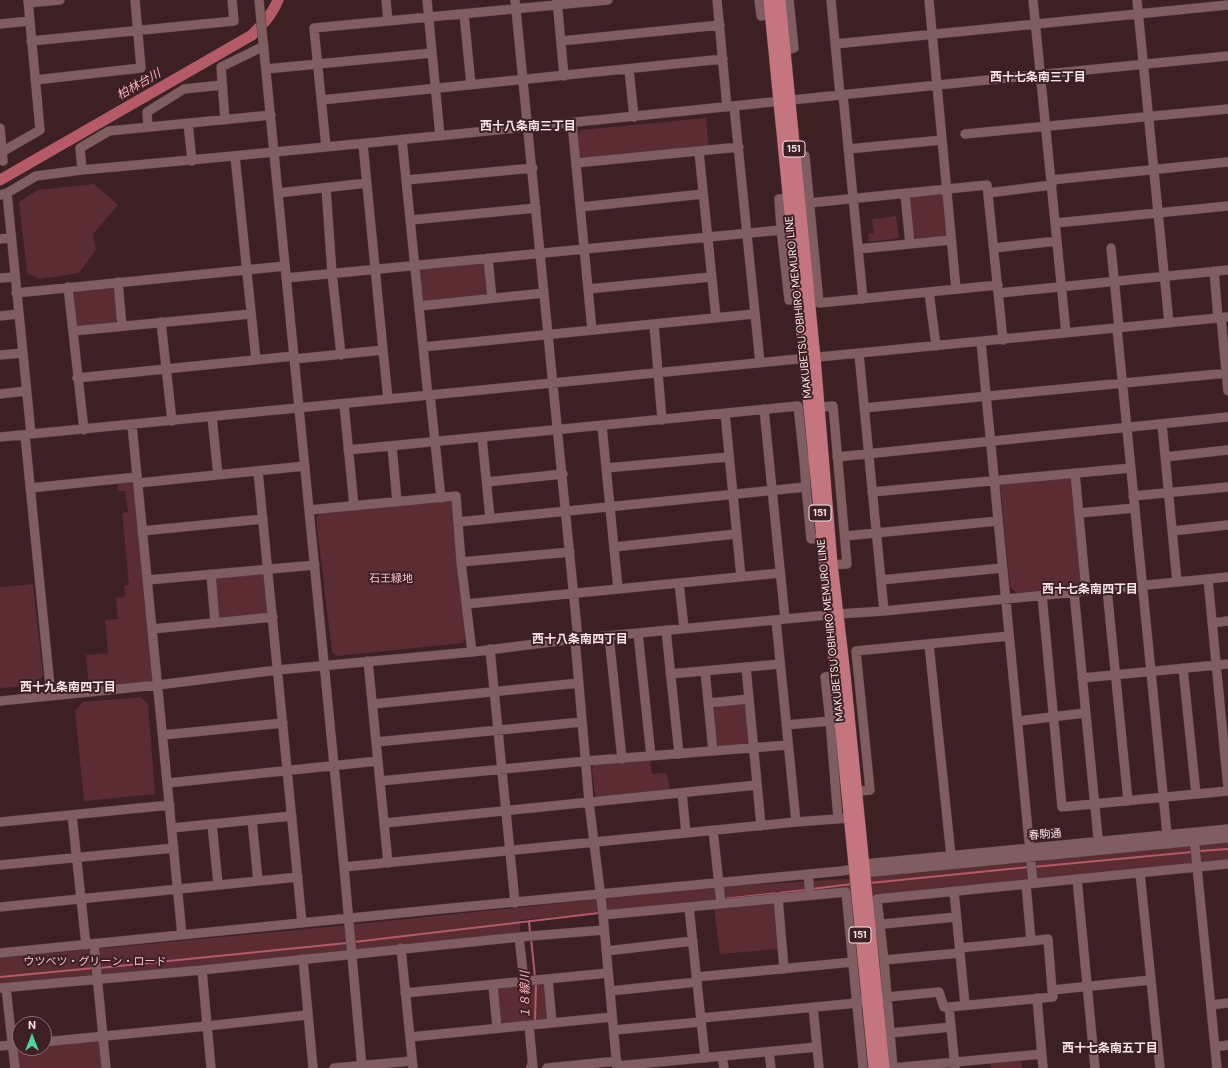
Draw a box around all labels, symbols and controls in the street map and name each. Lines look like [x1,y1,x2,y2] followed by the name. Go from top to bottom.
[115,67,163,103] water label: 柏林台川
[990,71,1086,85] district label: 西十七条南三丁目
[480,120,576,134] district label: 西十八条南三丁目
[783,141,805,157] road number: 151
[783,215,815,399] street label: MAKUBETSU OBIHIRO MEMURO LINE
[809,505,831,521] road number: 151
[815,538,847,722] street label: MAKUBETSU OBIHIRO MEMURO LINE
[369,572,413,586] park label: 石王緑地
[1042,583,1138,597] district label: 西十七条南四丁目
[532,633,628,647] district label: 西十八条南四丁目
[20,681,116,695] district label: 西十九条南四丁目
[1028,827,1062,843] street label: 春駒通
[849,927,871,943] road number: 151
[24,955,166,969] park label: ウツベツ・グリーン・ロード
[518,971,534,1019] water label: １８線川
[12,1016,52,1056] north arrow
[28,1018,36,1032] text: N
[1062,1042,1158,1056] district label: 西十七条南五丁目

